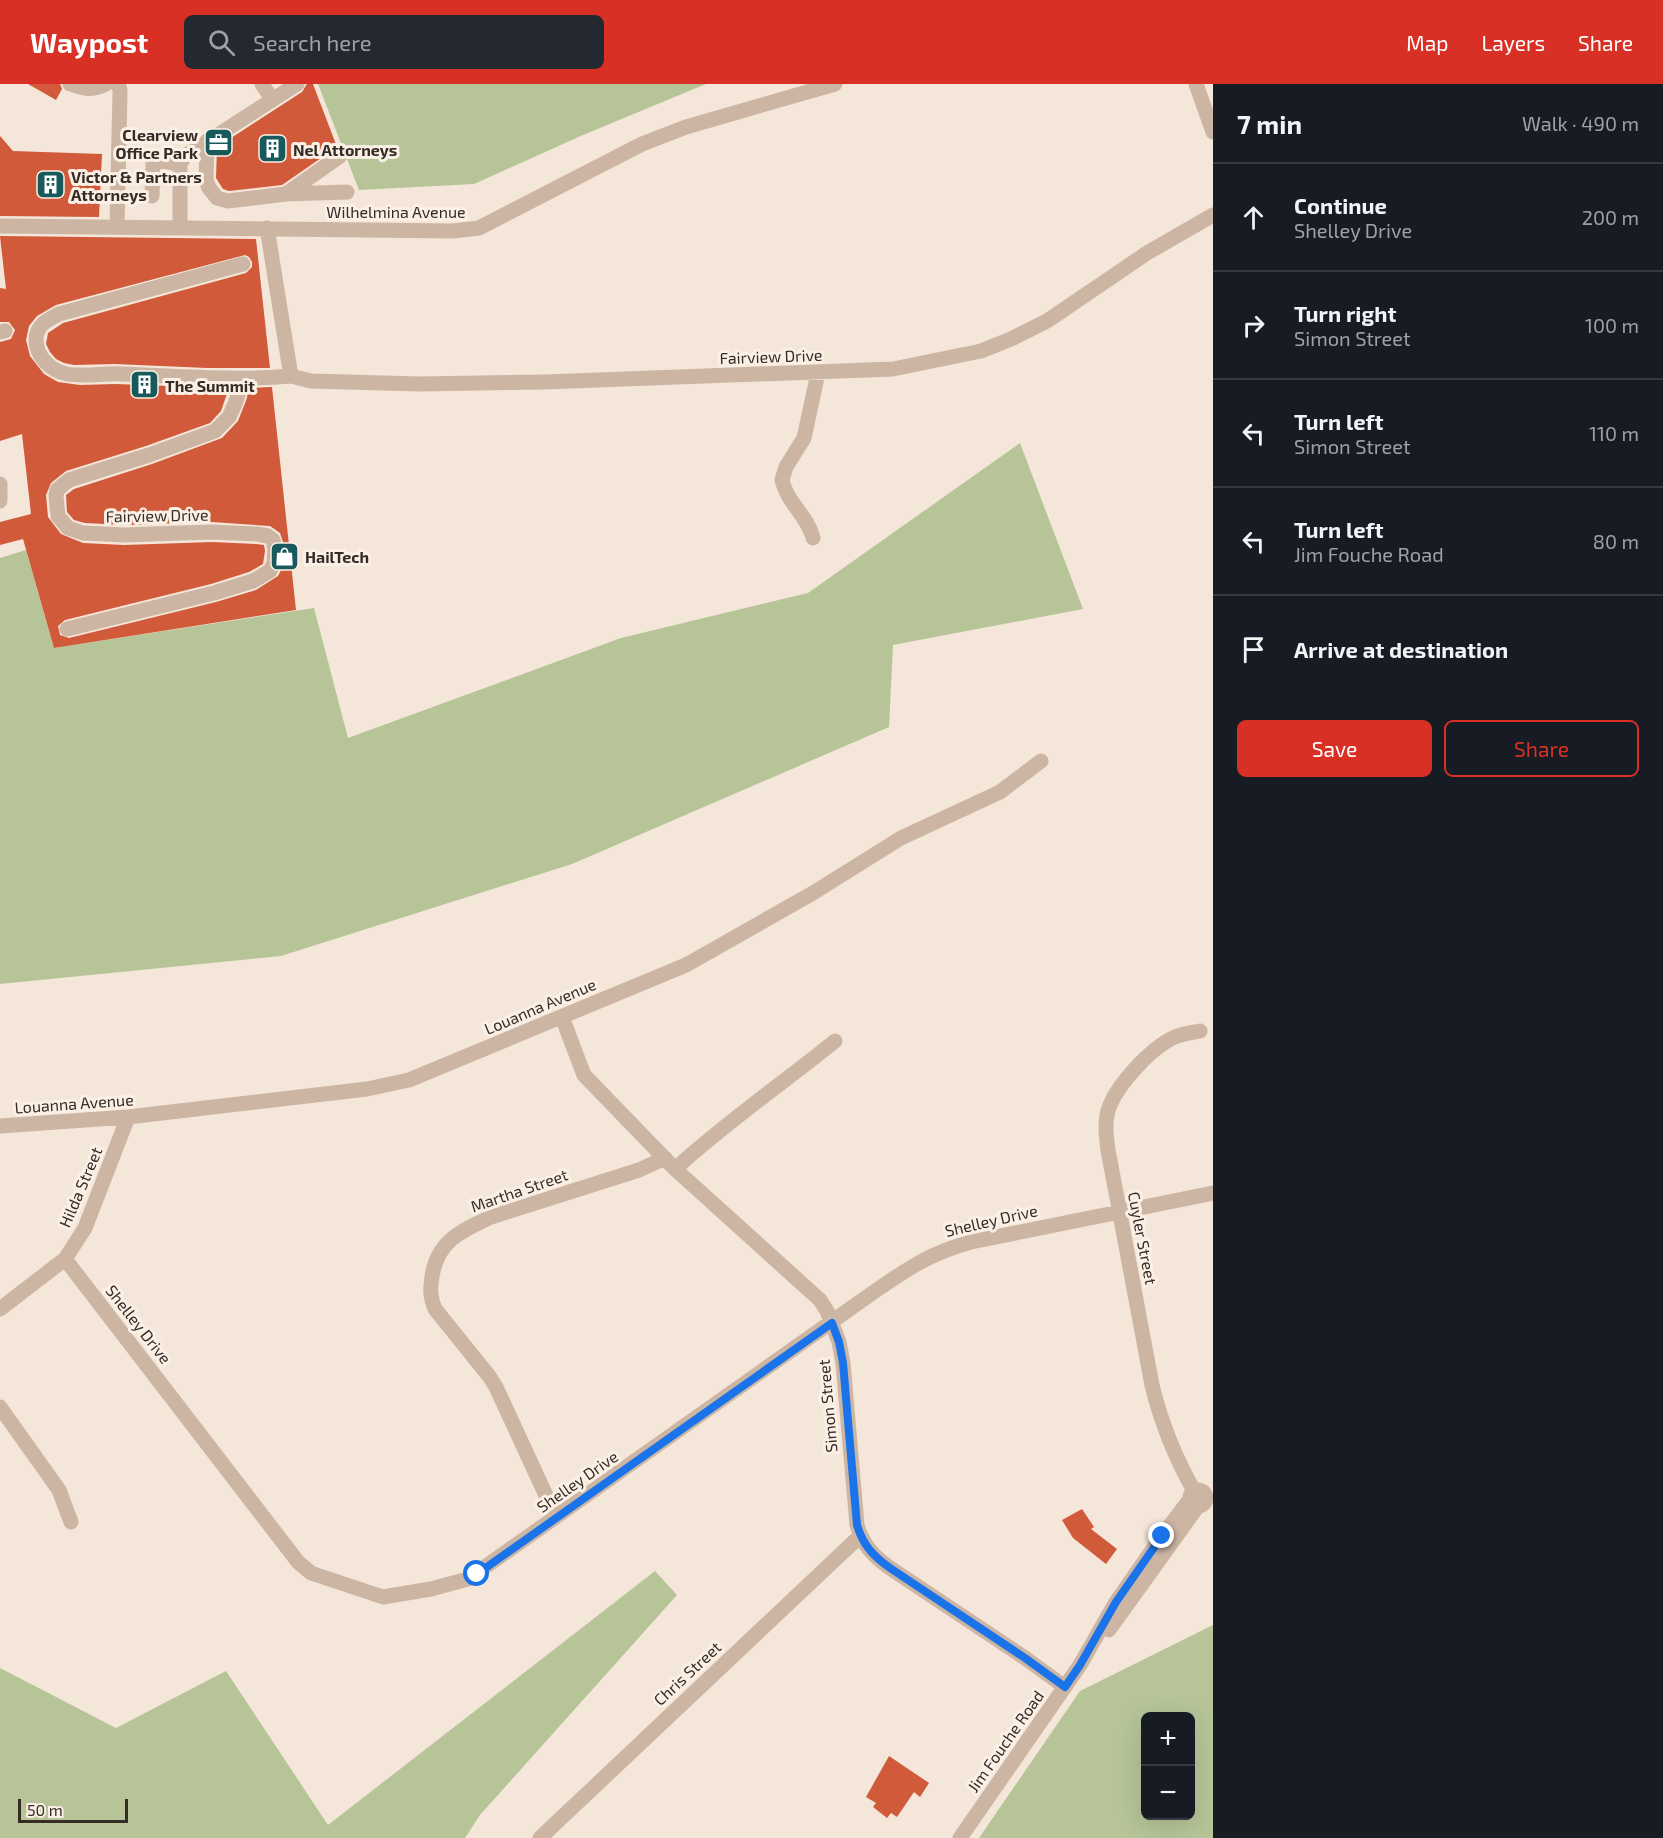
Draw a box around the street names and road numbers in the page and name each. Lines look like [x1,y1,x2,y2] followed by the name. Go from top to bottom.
[326,202,466,221] street label: Wilhelmina Avenue
[719,345,823,367] street label: Fairview Drive
[105,505,209,525] street label: Fairview Drive
[481,974,599,1038] street label: Louanna Avenue
[14,1089,134,1117] street label: Louanna Avenue
[55,1144,105,1230] street label: Hilda Street
[468,1165,570,1215] street label: Martha Street
[1125,1190,1161,1286] street label: Cuyler Street
[943,1200,1039,1240] street label: Shelley Drive
[102,1281,176,1367] street label: Shelley Drive
[813,1359,841,1453] street label: Simon Street
[533,1446,621,1516] street label: Shelley Drive
[649,1637,725,1709] street label: Chris Street
[963,1687,1047,1795] street label: Jim Fouche Road

